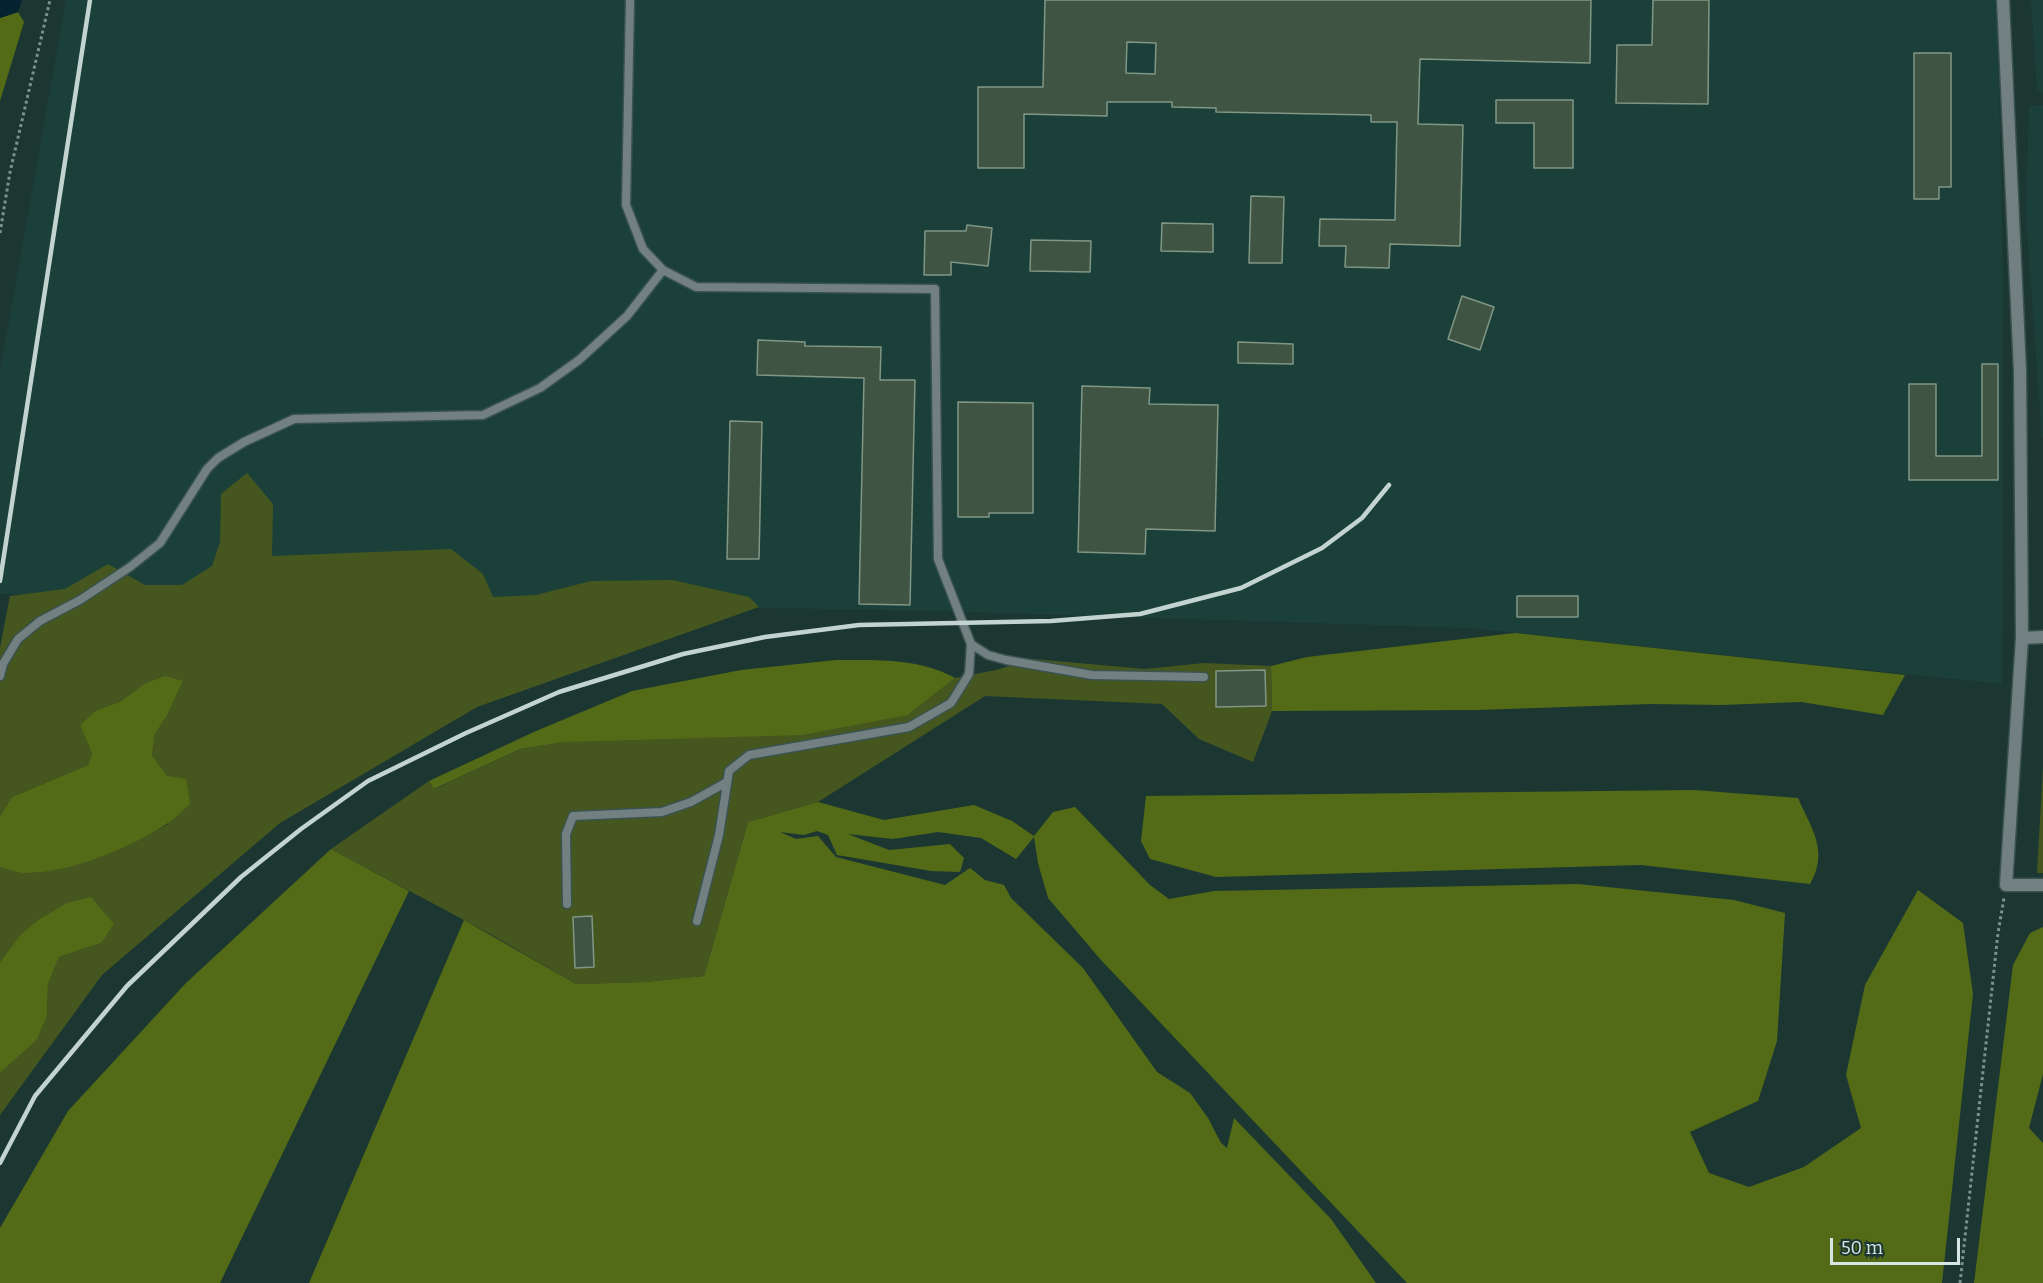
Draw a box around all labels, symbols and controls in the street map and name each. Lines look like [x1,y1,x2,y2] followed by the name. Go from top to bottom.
[1833,1226,1964,1264] scale bar
[1841,1237,1883,1259] text: 50 m

